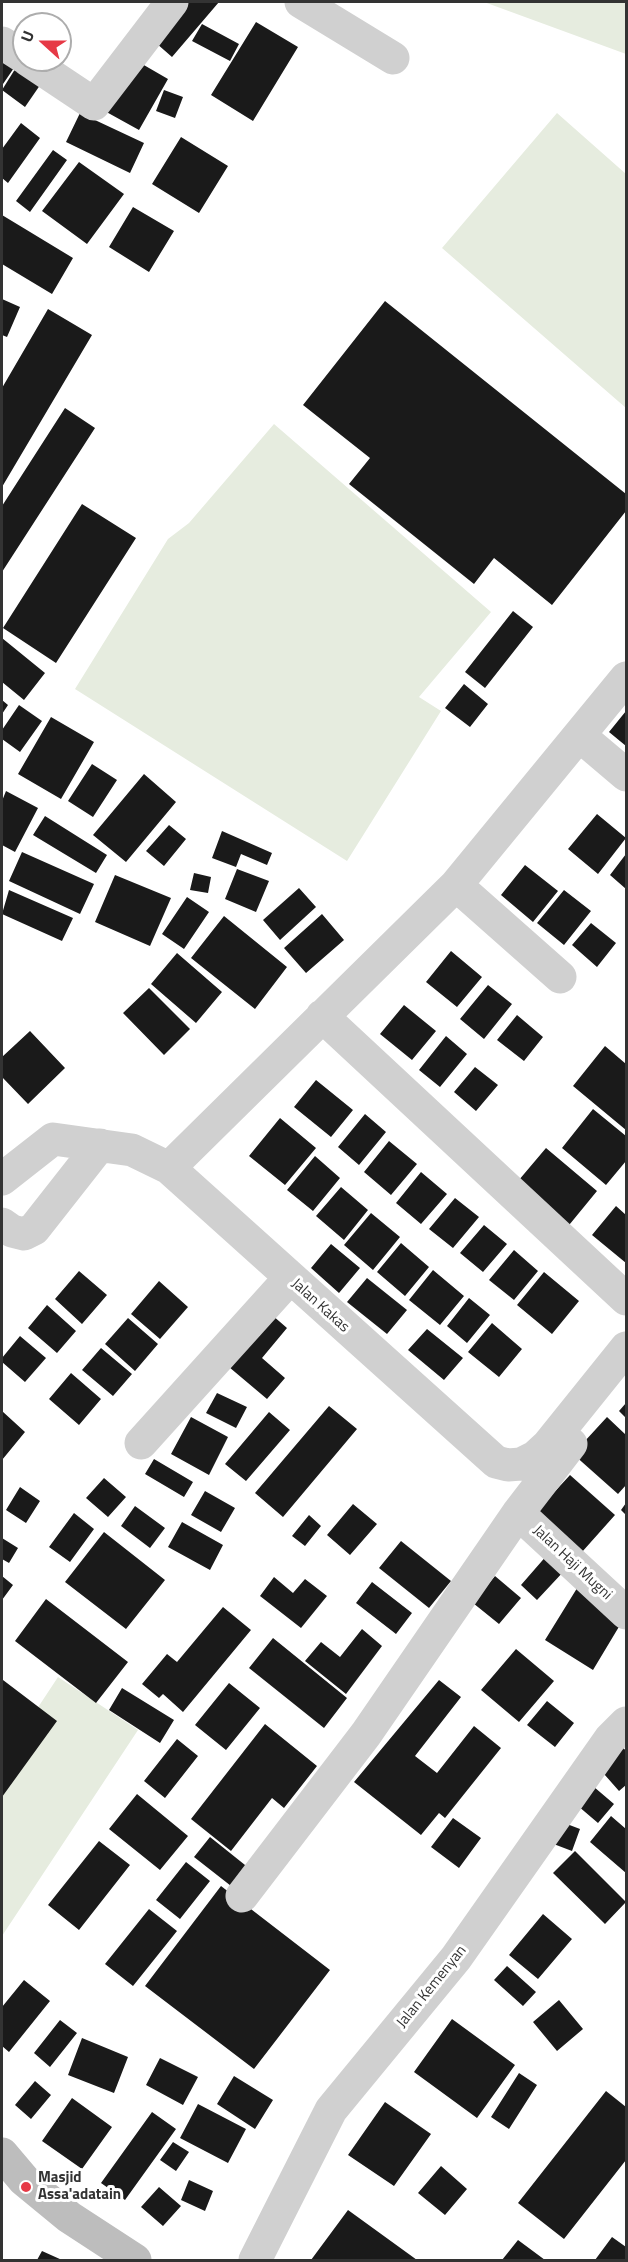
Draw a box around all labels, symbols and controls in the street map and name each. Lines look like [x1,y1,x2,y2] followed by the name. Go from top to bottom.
[12,12,72,72] north arrow
[14,27,40,45] text: U
[287,1275,353,1337] street label: Jalan Kakas
[529,1522,615,1604] street label: Jalan Haji Mugni
[393,1942,471,2032] street label: Jalan Kemenyan
[38,2169,121,2204] place label: Masjid Assa'adatain
[19,2180,33,2194] marker: Masjid Assa'adatain

